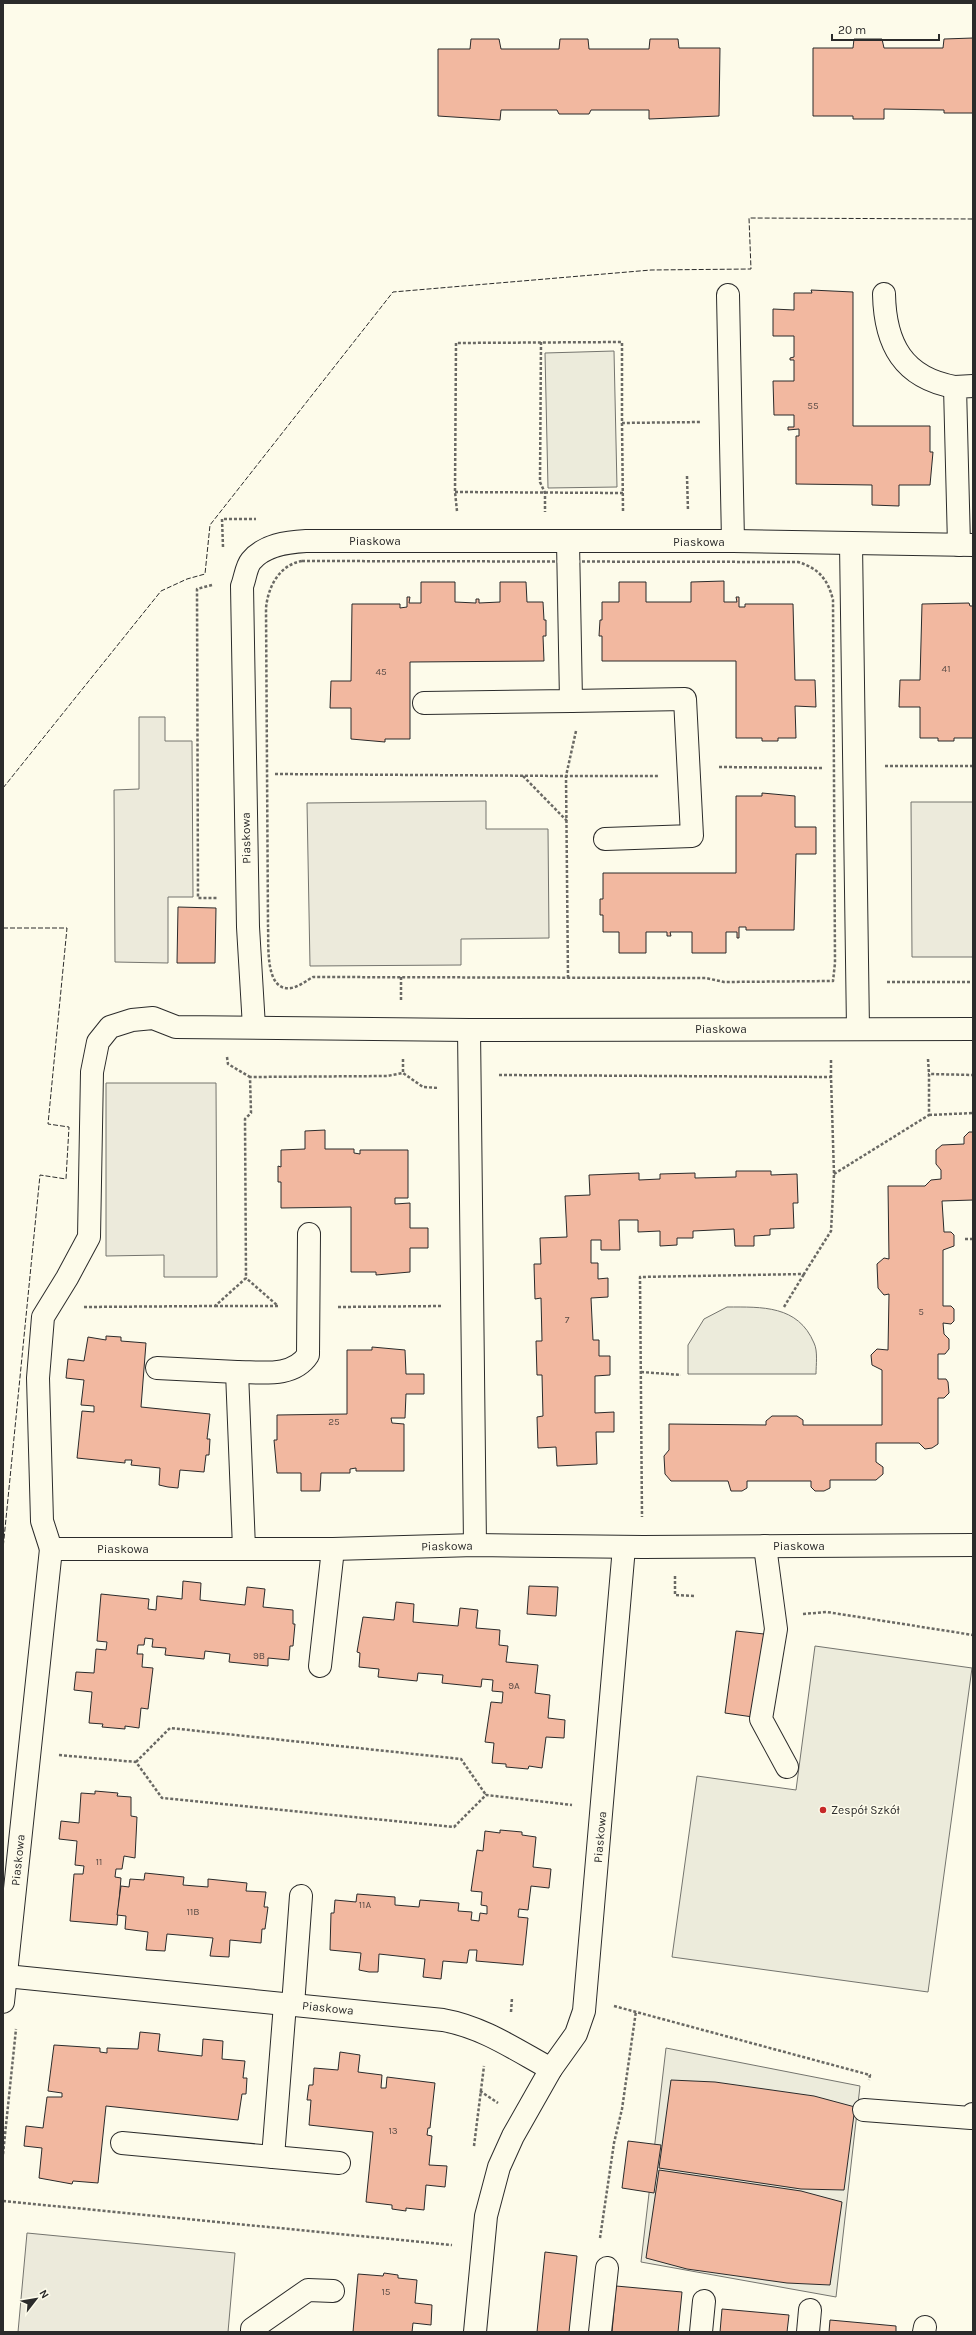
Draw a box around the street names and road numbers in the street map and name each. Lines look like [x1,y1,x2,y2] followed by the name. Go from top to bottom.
[349,534,401,548] street label: Piaskowa
[673,535,725,549] street label: Piaskowa
[239,812,253,864] street label: Piaskowa
[695,1022,747,1036] street label: Piaskowa
[421,1539,473,1553] street label: Piaskowa
[773,1539,825,1553] street label: Piaskowa
[97,1542,149,1556] street label: Piaskowa
[591,1811,609,1863] street label: Piaskowa
[8,1834,28,1886] street label: Piaskowa
[302,1998,354,2018] street label: Piaskowa

